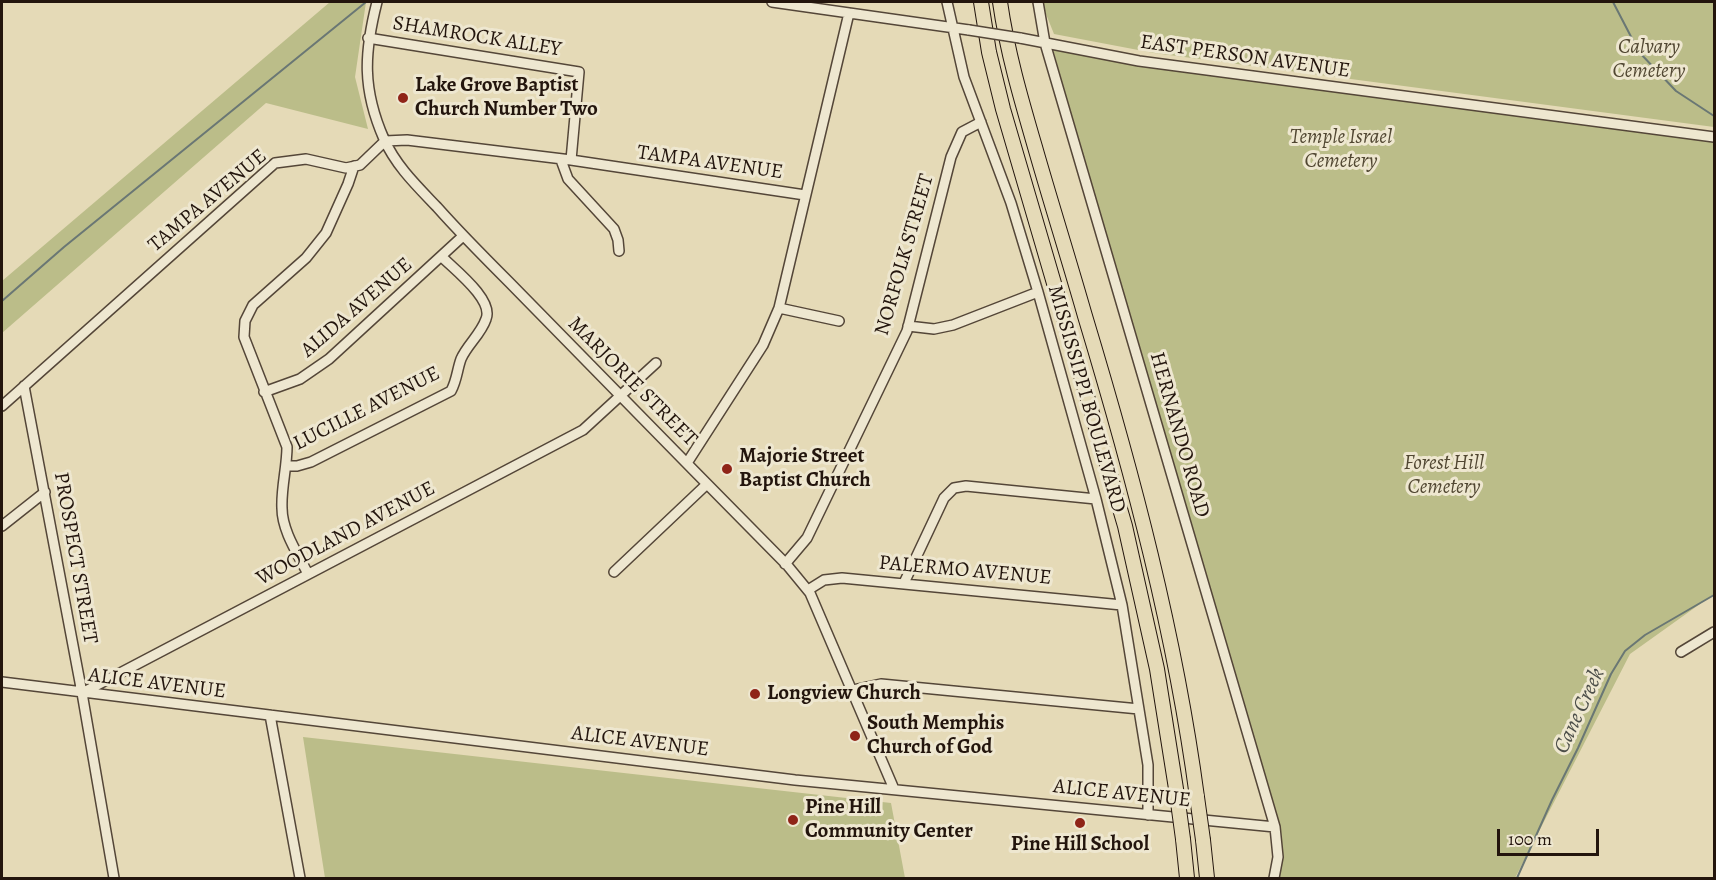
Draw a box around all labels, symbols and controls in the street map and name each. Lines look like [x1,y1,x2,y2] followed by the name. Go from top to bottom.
[391,11,563,63] street label: SHAMROCK ALLEY
[1138,30,1352,84] street label: EAST PERSON AVENUE
[1613,35,1685,85] park label: Calvary Cemetery
[415,73,598,123] place label: Lake Grove Baptist Church Number Two
[396,91,410,105] marker: Lake Grove Baptist Church Number Two
[1290,125,1392,175] park label: Temple Israel Cemetery
[636,140,784,186] street label: TAMPA AVENUE
[144,144,272,258] street label: TAMPA AVENUE
[870,171,940,339] street label: NORFOLK STREET
[296,253,418,363] street label: ALIDA AVENUE
[1041,282,1131,516] street label: MISSISSIPPI BOULEVARD
[562,312,702,452] street label: MARJORIE STREET
[1143,349,1215,521] street label: HERNANDO ROAD
[290,361,444,457] street label: LUCILLE AVENUE
[739,444,871,494] place label: Majorie Street Baptist Church
[1404,451,1484,501] park label: Forest Hill Cemetery
[720,462,734,476] marker: Majorie Street Baptist Church
[47,470,103,646] street label: PROSPECT STREET
[252,476,440,592] street label: WOODLAND AVENUE
[878,551,1052,591] street label: PALERMO AVENUE
[87,663,227,705] street label: ALICE AVENUE
[1549,664,1611,758] water label: Cane Creek
[767,681,921,707] place label: Longview Church
[748,687,762,701] marker: Longview Church
[867,711,1004,761] place label: South Memphis Church of God
[570,721,710,763] street label: ALICE AVENUE
[848,729,862,743] marker: South Memphis Church of God
[1052,774,1192,814] street label: ALICE AVENUE
[805,795,973,845] place label: Pine Hill Community Center
[786,813,800,827] marker: Pine Hill Community Center
[1073,816,1087,830] marker: Pine Hill School
[1500,817,1602,855] scale bar
[1508,827,1552,851] text: 100 m
[1011,832,1149,858] place label: Pine Hill School

